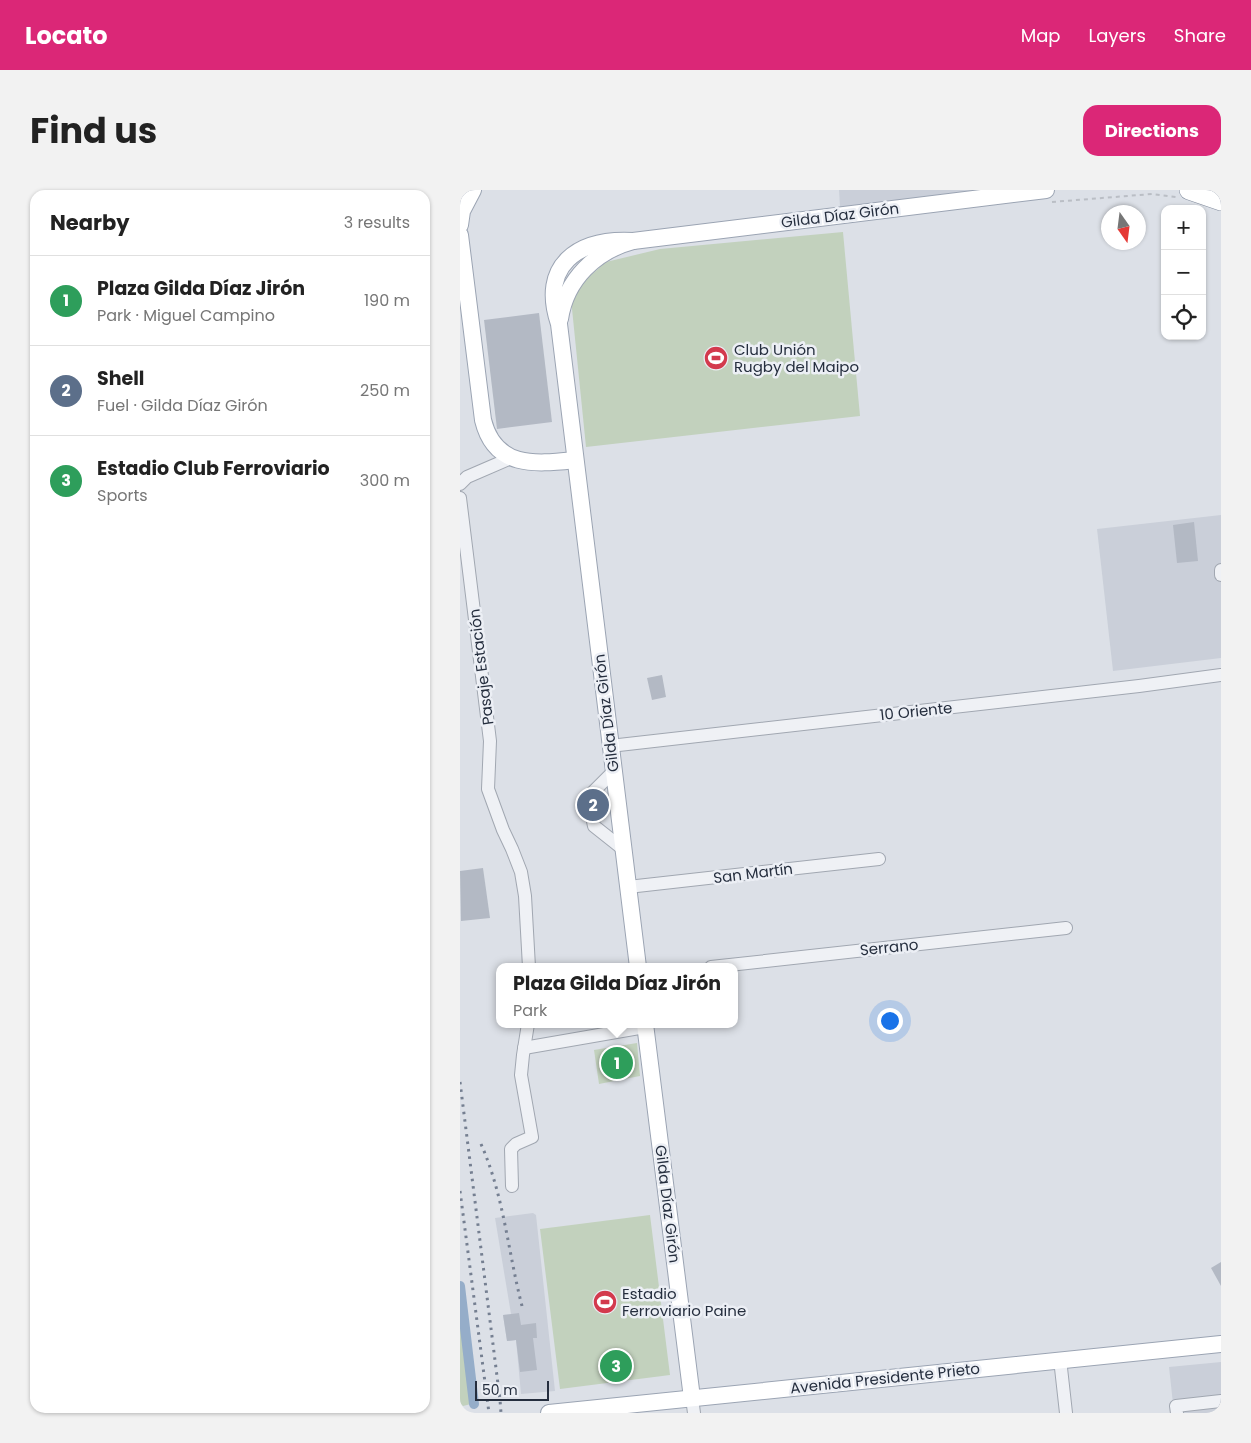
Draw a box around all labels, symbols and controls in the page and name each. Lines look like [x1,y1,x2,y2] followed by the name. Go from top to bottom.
[25,19,108,52] text: Locato
[1021,23,1061,48] text: Map
[1089,23,1146,48] text: Layers
[1174,23,1226,48] text: Share
[1083,105,1221,156] button: Directions
[30,106,157,155] text: Find us
[780,197,900,233] street label: Gilda Díaz Girón
[1101,205,1146,250] north arrow
[1161,205,1206,340] map controls
[1161,205,1206,250] button: +
[50,208,130,237] text: Nearby
[344,211,410,234] text: 3 results
[1161,250,1206,295] button: −
[97,275,305,302] text: Plaza Gilda Díaz Jirón
[63,289,69,312] text: 1
[364,289,410,312] text: 190 m
[1161,295,1206,340] button: locate
[97,304,275,327] text: Park · Miguel Campino
[734,339,859,377] place label: Club Unión Rugby del Maipo
[703,345,729,371] sports icon: Club Unión Rugby del Maipo
[97,365,144,392] text: Shell
[61,379,71,402] text: 2
[360,379,410,402] text: 250 m
[97,394,268,417] text: Fuel · Gilda Díaz Girón
[97,455,330,482] text: Estadio Club Ferroviario
[61,469,71,492] text: 3
[360,469,410,492] text: 300 m
[97,484,148,507] text: Sports
[463,608,499,726] street label: Pasaje Estación
[588,653,624,773] street label: Gilda Díaz Girón
[879,697,953,725] street label: 10 Oriente
[577,786,609,824] pin: 2
[712,858,794,888] street label: San Martín
[859,933,919,961] street label: Serrano
[496,963,738,1028] popup
[513,970,721,997] text: Plaza Gilda Díaz Jirón
[513,999,547,1022] text: Park
[877,1008,903,1034] your location
[601,1044,633,1082] pin: 1
[650,1144,686,1264] street label: Gilda Díaz Girón
[622,1283,746,1321] place label: Estadio Ferroviario Paine
[592,1289,618,1315] sports icon: Estadio Ferroviario Paine
[600,1347,632,1385] pin: 3
[789,1358,981,1398] street label: Avenida Presidente Prieto
[475,1378,549,1401] scale bar
[482,1380,518,1400] text: 50 m

